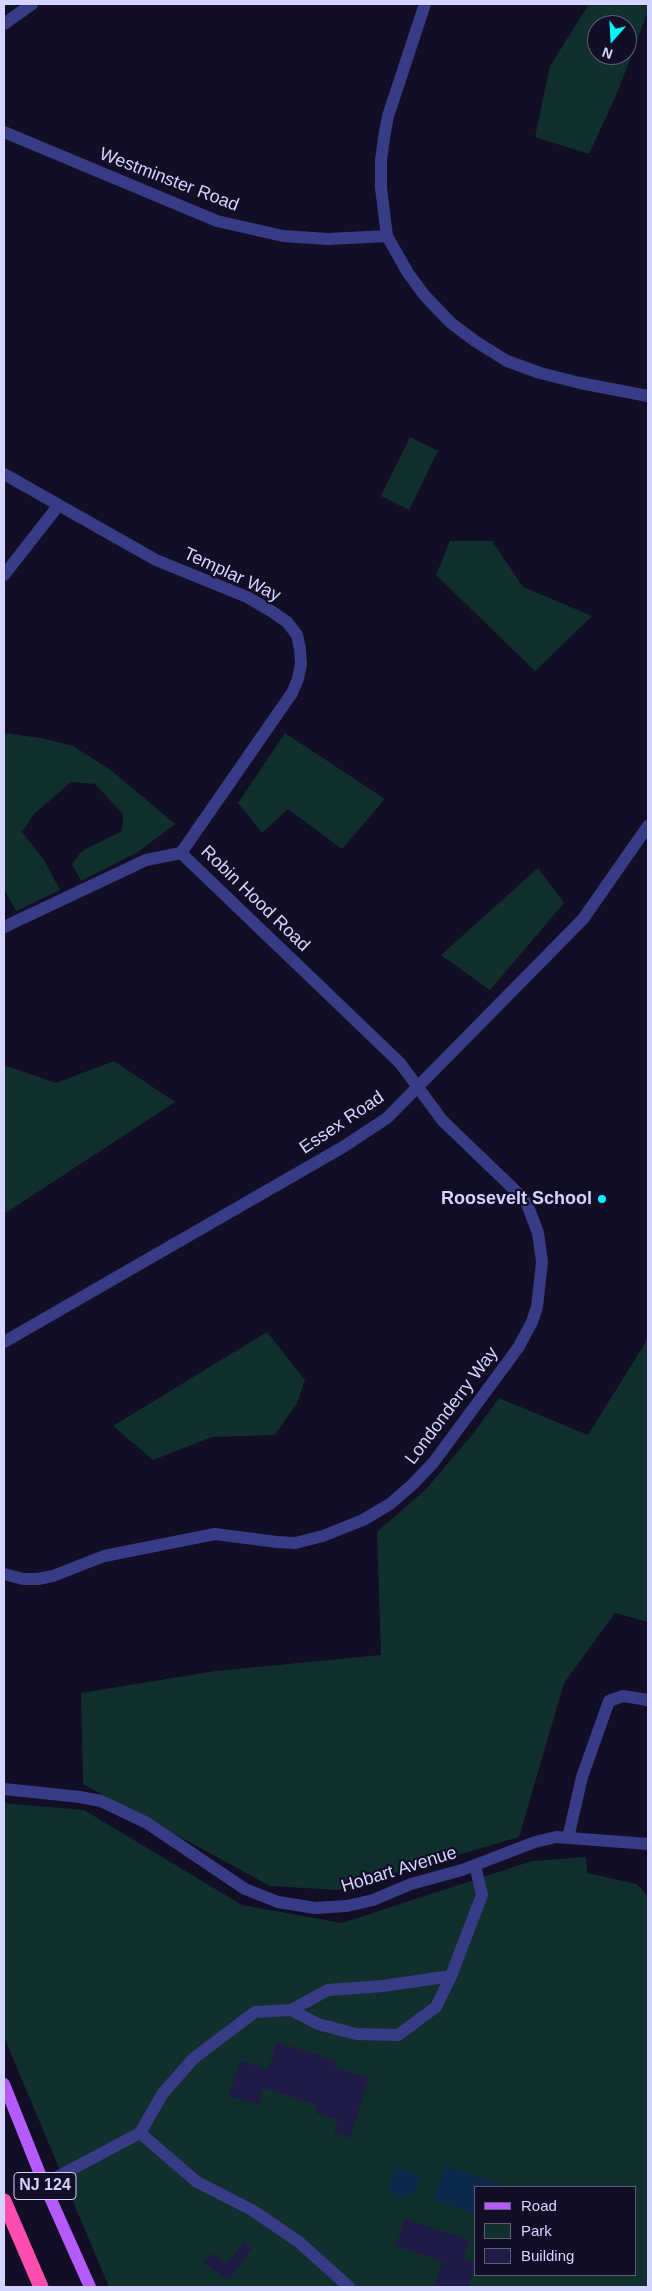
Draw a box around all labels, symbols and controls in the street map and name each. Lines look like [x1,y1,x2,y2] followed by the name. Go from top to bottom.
[587,15,637,65] north arrow
[600,44,615,62] text: N
[96,143,242,217] street label: Westminster Road
[180,543,284,607] street label: Templar Way
[196,842,314,956] street label: Robin Hood Road
[296,1087,388,1159] street label: Essex Road
[441,1188,592,1210] place label: Roosevelt School
[596,1193,608,1205] marker: Roosevelt School
[401,1343,503,1469] street label: Londonderry Way
[339,1842,459,1898] street label: Hobart Avenue
[14,2172,76,2200] road number: NJ 124
[474,2186,637,2276] legend
[521,2197,557,2214] text: Road
[521,2222,552,2239] text: Park
[521,2247,574,2264] text: Building

